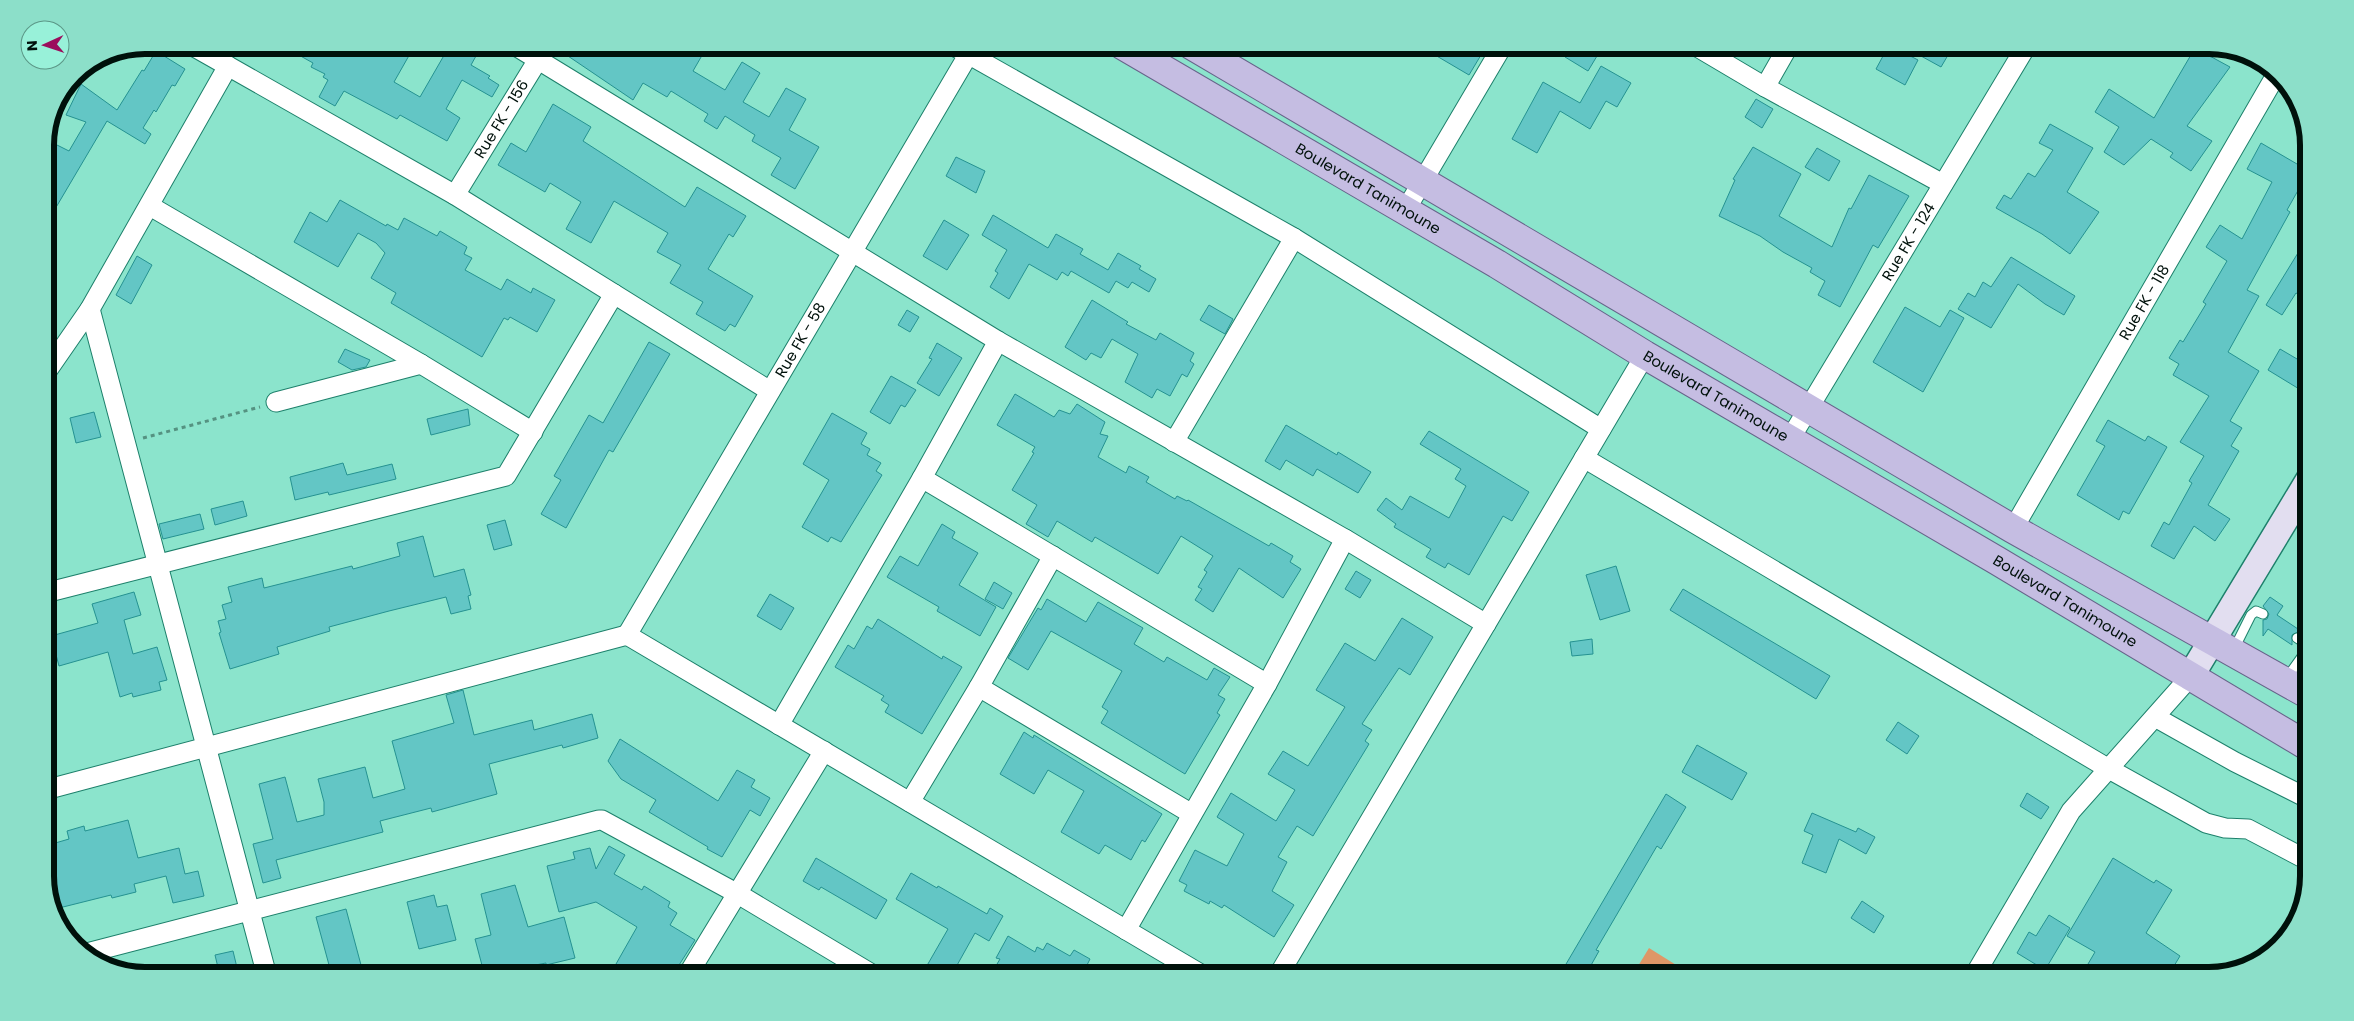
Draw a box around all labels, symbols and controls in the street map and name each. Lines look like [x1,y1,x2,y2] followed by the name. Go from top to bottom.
[20,20,70,70] north arrow
[22,40,42,51] text: N
[469,76,533,162] street label: Rue FK - 156
[1292,138,1445,239] street label: Boulevard Tanimoune
[1876,199,1940,285] street label: Rue FK - 124
[2114,260,2174,344] street label: Rue FK - 118
[770,299,830,381] street label: Rue FK - 58
[1640,345,1793,447] street label: Boulevard Tanimoune
[1989,550,2142,652] street label: Boulevard Tanimoune

